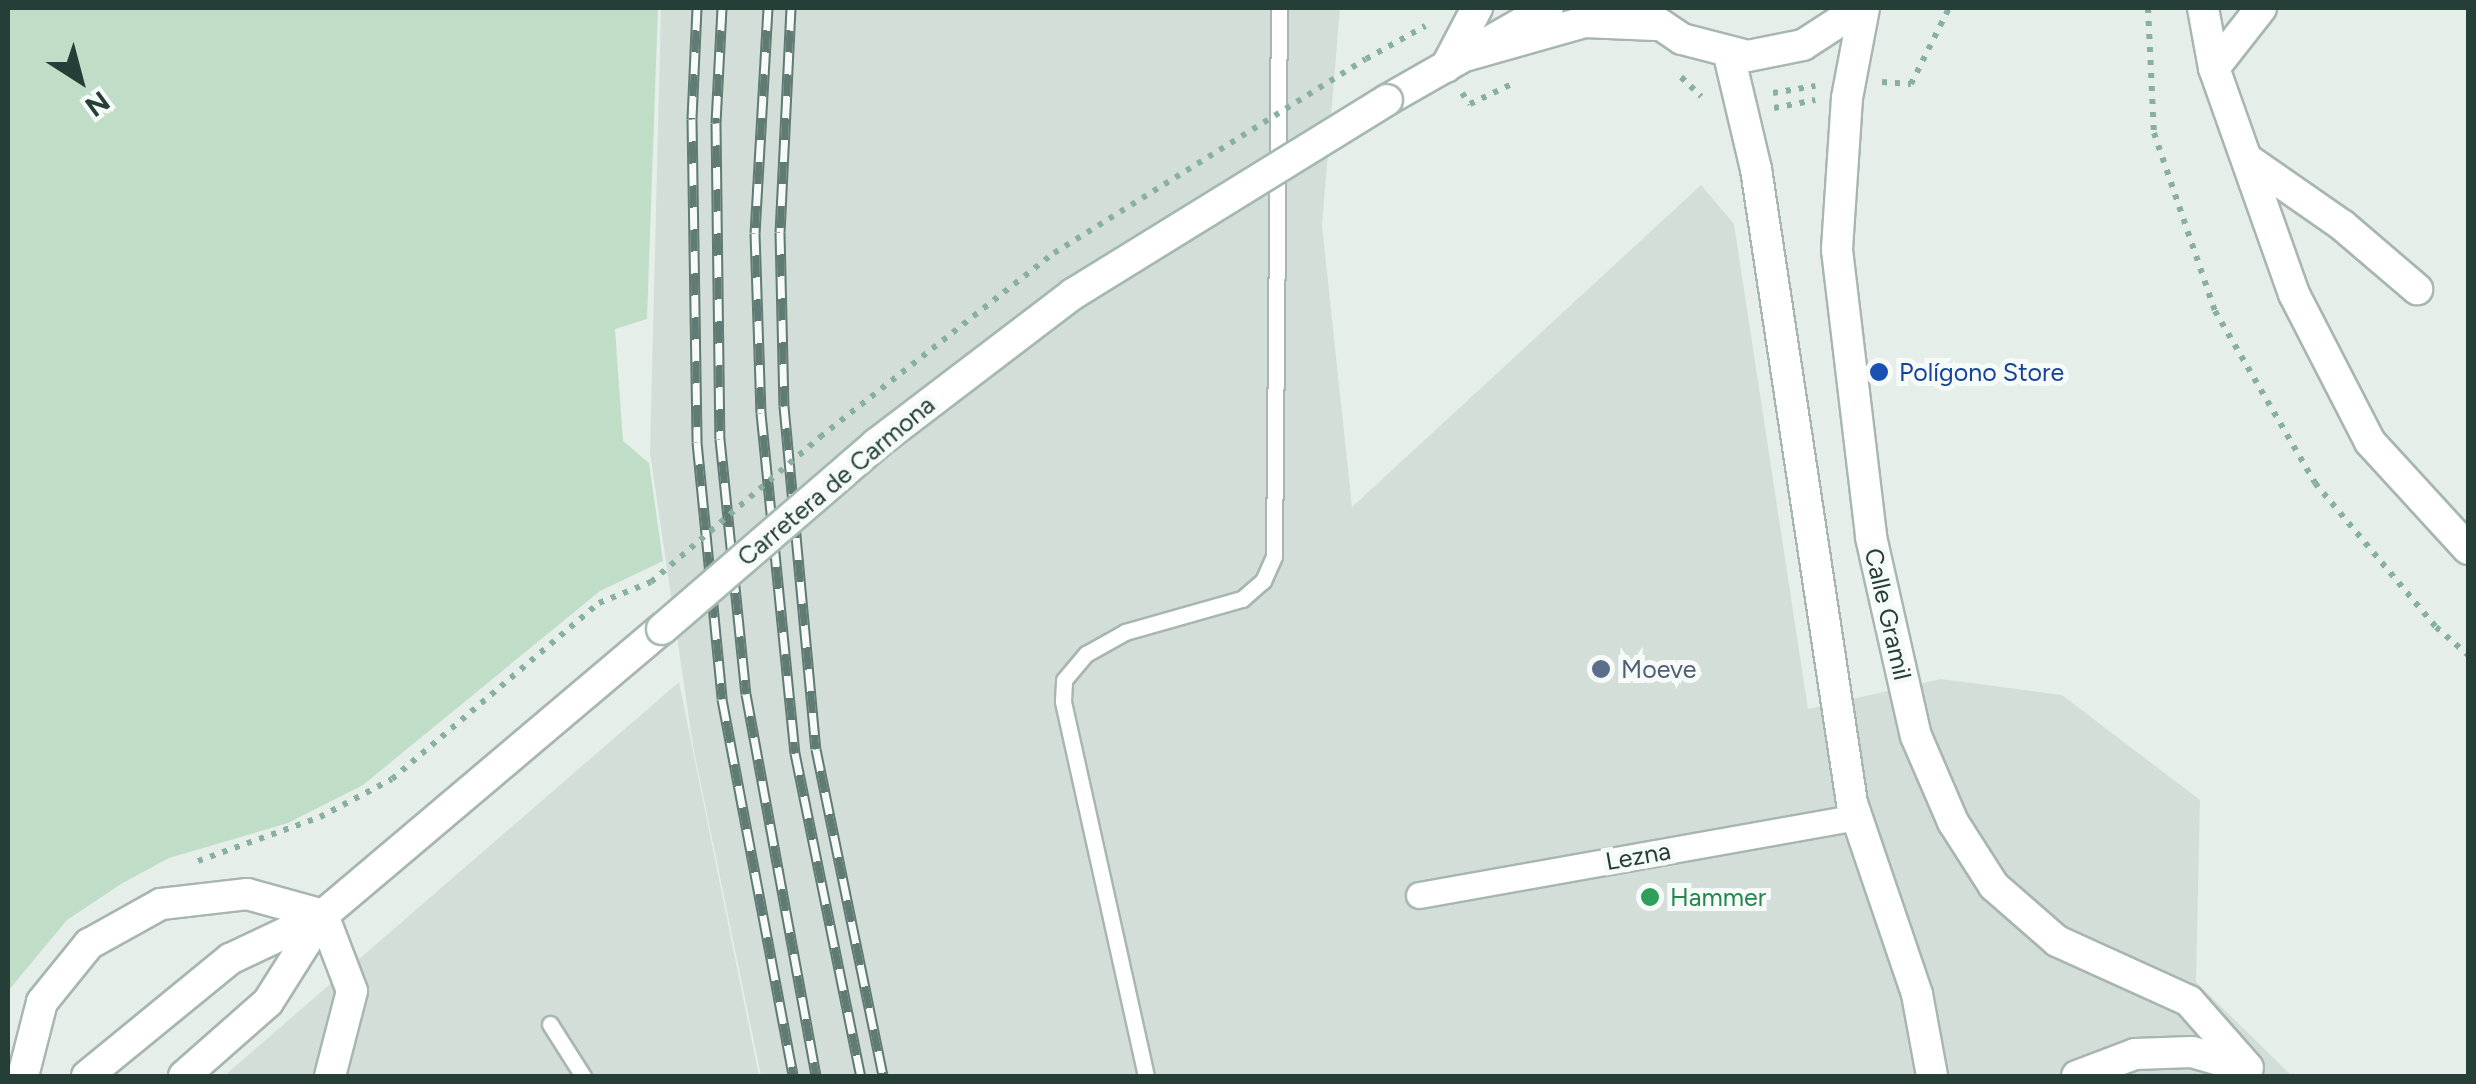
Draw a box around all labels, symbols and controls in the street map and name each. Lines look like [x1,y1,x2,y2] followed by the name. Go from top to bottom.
[30,30,130,130] north arrow
[79,84,116,124] text: N
[1899,357,2064,387] place label: Polígono Store
[1868,361,1890,383] marker: Polígono Store
[731,390,941,572] street label: Carretera de Carmona
[1858,545,1918,683] street label: Calle Gramil
[1621,654,1696,684] place label: Moeve
[1590,658,1612,680] marker: Moeve
[1603,836,1673,876] street label: Lezna
[1670,882,1766,912] place label: Hammer
[1639,886,1661,908] marker: Hammer

